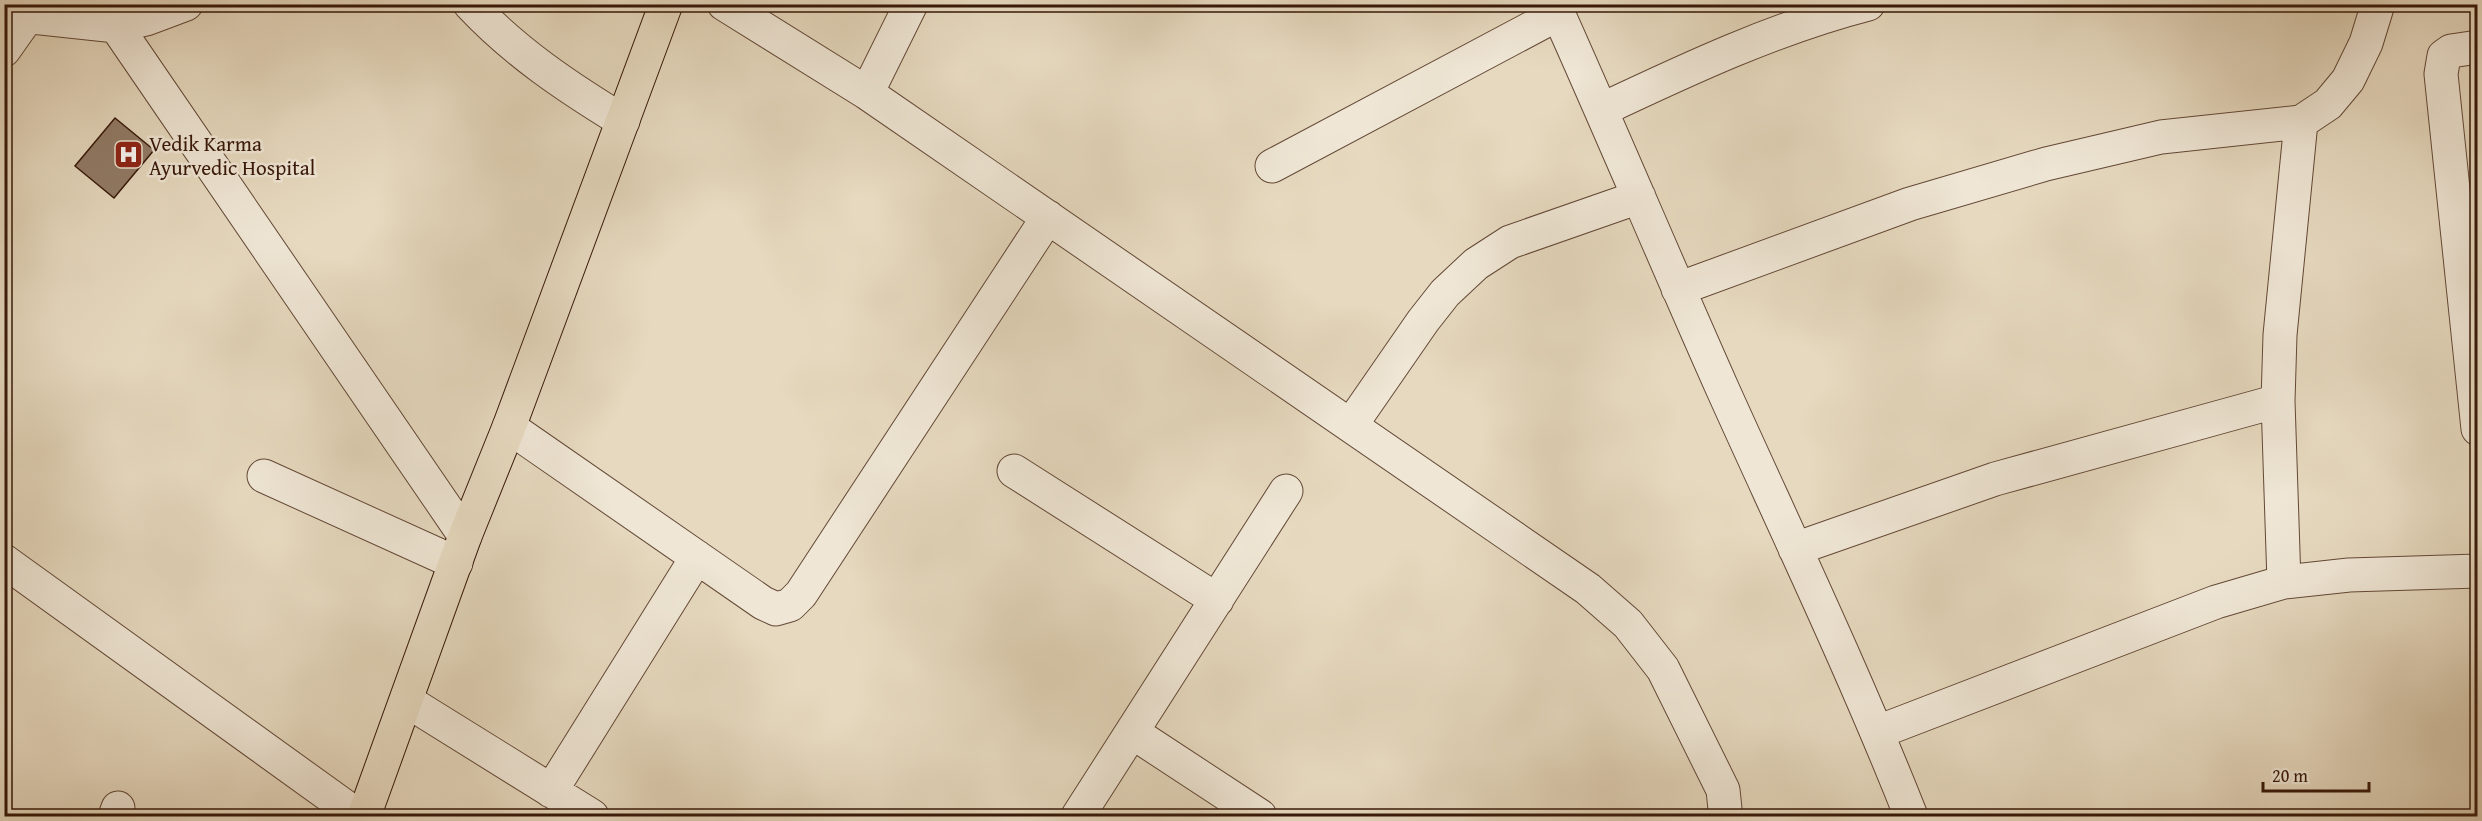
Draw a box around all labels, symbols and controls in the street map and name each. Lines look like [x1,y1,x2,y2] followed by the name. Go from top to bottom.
[149,128,316,183] place label: Vedik Karma Ayurvedic Hospital
[112,139,144,171] hospital icon: Vedik Karma Ayurvedic Hospital
[2263,755,2370,793] scale bar
[2272,762,2308,789] text: 20 m

